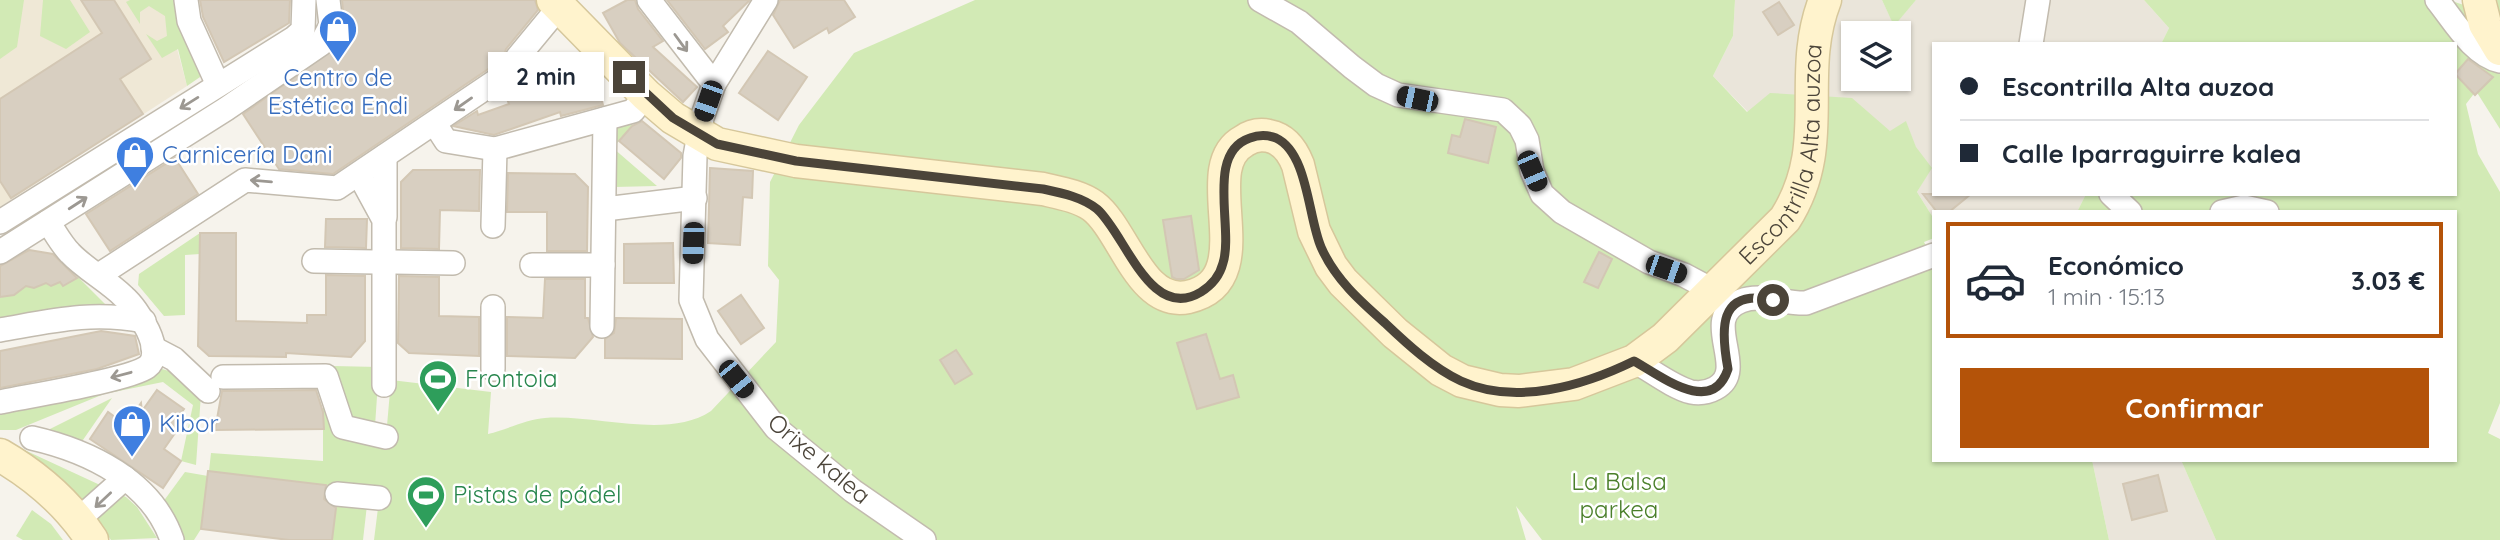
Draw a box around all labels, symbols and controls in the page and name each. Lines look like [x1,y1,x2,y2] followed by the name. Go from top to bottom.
[317,8,359,63] shop icon: Centro de Estética Endi
[1841,21,1911,91] map controls
[1841,21,1911,91] button: layers
[673,33,688,52] one-way arrow
[1732,42,1828,270] street label: Escontrilla Alta auzoa
[489,52,604,102] callout: 2 min
[613,61,645,93] route end
[268,62,408,120] place label: Centro de Estética Endi
[516,62,576,91] text: 2 min
[2002,70,2274,103] text: Escontrilla Alta auzoa
[692,78,725,124] car
[1395,84,1440,114] car
[180,97,200,111] one-way arrow
[454,97,473,111] one-way arrow
[114,134,156,189] shop icon: Carnicería Dani
[2002,137,2301,170] text: Calle Iparraguirre kalea
[162,139,333,169] place label: Carnicería Dani
[1515,148,1550,194] car
[251,175,273,188] one-way arrow
[68,195,88,209] one-way arrow
[682,222,705,264] car
[1964,249,2027,312] icon: car
[2048,249,2184,282] text: Económico
[1643,252,1690,286] car
[2351,264,2425,297] text: 3.03 €
[2048,282,2165,311] text: 1 min · 15:13
[1757,284,1789,316] route start
[715,356,758,402] car
[417,358,459,413] sports icon: Frontoia
[465,363,558,393] place label: Frontoia
[1960,368,2429,448] button: Confirmar
[110,369,133,382] one-way arrow
[111,403,153,458] shop icon: Kibor
[762,407,877,510] street label: Orixe kalea
[159,408,219,438] place label: Kibor
[1571,466,1667,524] park label: La Balsa parkea
[405,474,447,529] sports icon: Pistas de pádel
[453,479,622,509] place label: Pistas de pádel
[94,491,111,508] one-way arrow

